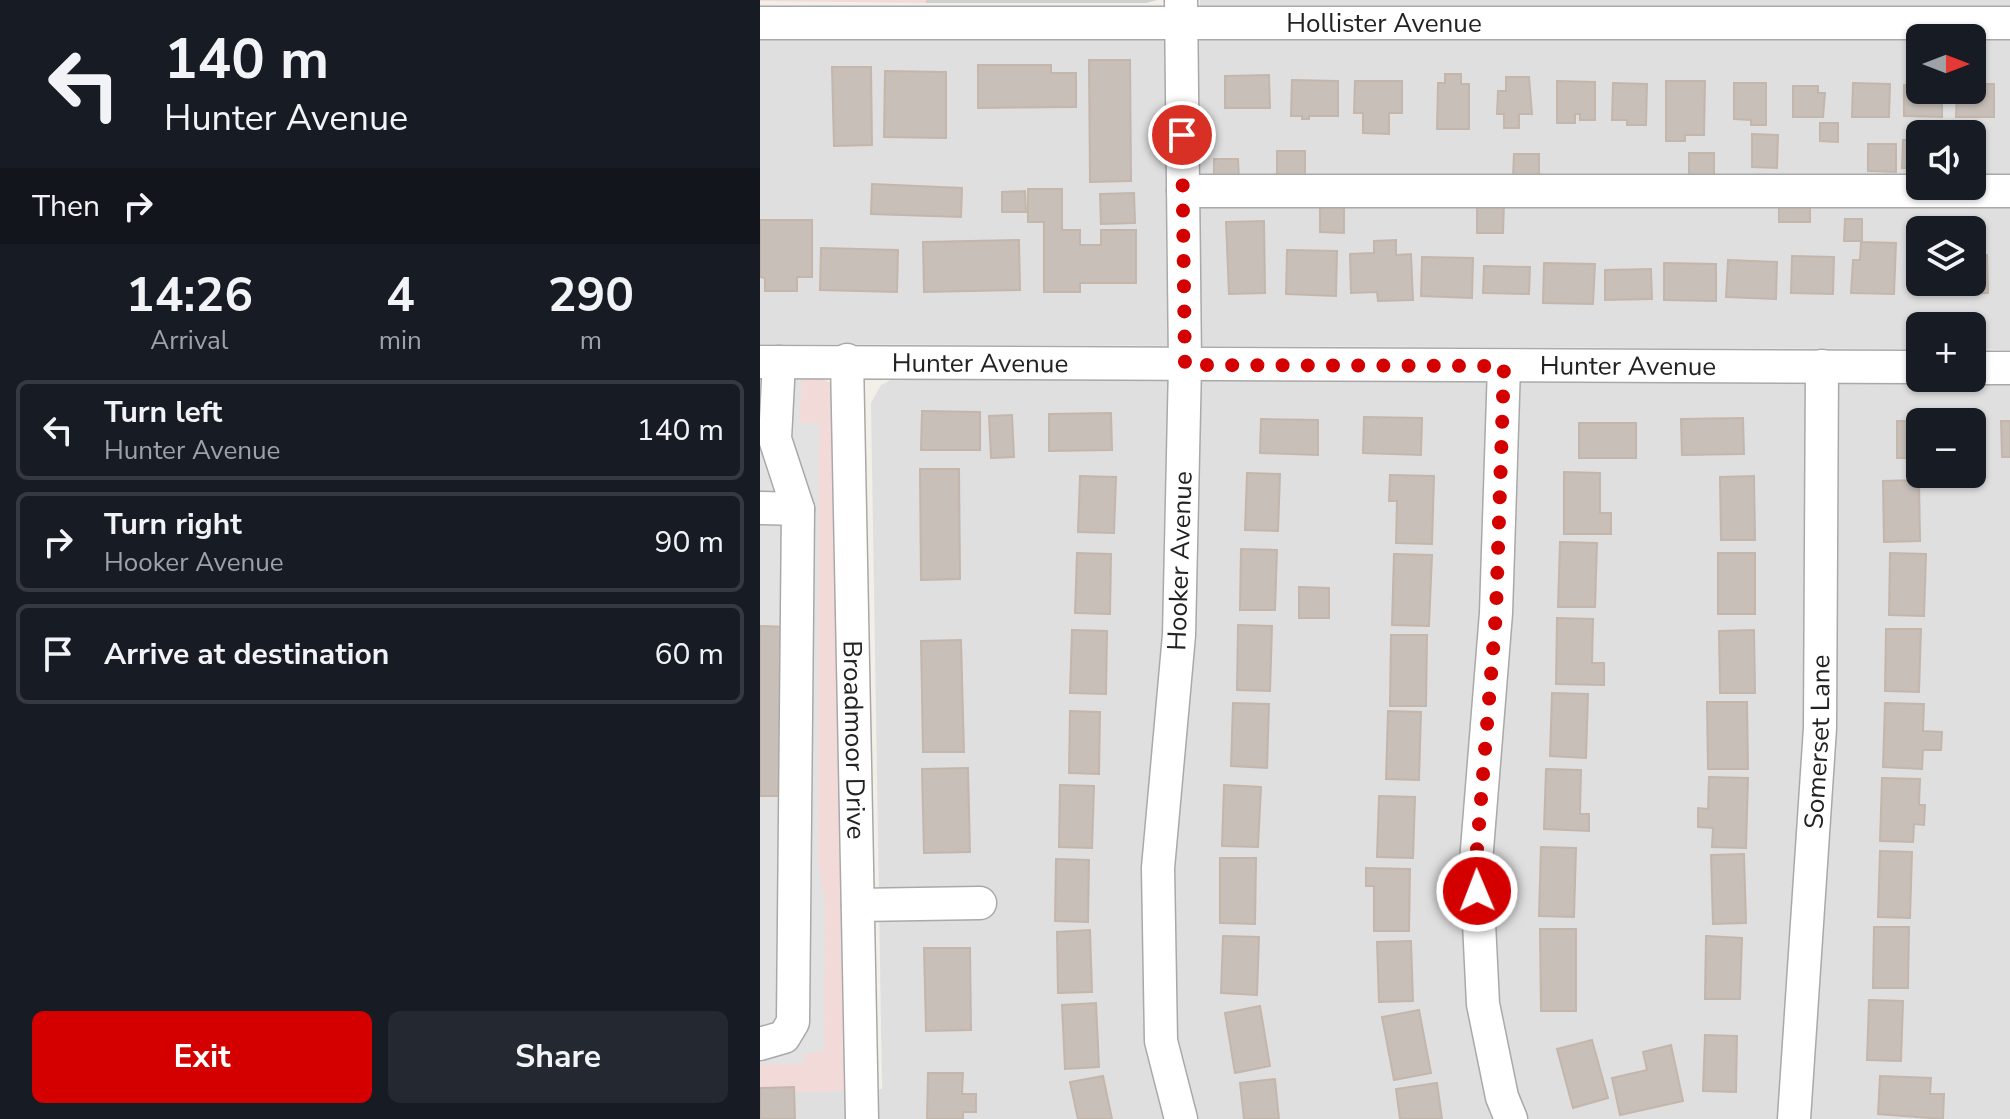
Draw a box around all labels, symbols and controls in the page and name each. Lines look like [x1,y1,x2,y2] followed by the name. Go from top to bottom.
[1286,6,1482,41] street label: Hollister Avenue
[164,21,329,98] text: 140 m
[1906,24,1986,104] north arrow
[1906,24,1986,488] map controls
[32,32,136,136] icon: left
[164,94,408,143] text: Hunter Avenue
[1148,101,1216,169] pin
[1160,113,1204,157] icon: arrive
[1906,120,1986,200] button: sound
[116,184,160,228] icon: right
[32,186,100,227] text: Then
[1906,216,1986,296] button: layers
[126,262,253,328] text: 14:26
[386,262,415,328] text: 4
[548,262,634,328] text: 290
[1906,312,1986,392] button: +
[150,323,229,358] text: Arrival
[379,323,422,358] text: min
[580,323,602,358] text: m
[892,345,1068,381] street label: Hunter Avenue
[1540,348,1716,384] street label: Hunter Avenue
[104,392,222,433] text: Turn left
[36,408,80,452] icon: left
[1906,408,1986,488] button: −
[637,410,724,451] text: 140 m
[104,433,280,468] text: Hunter Avenue
[1159,471,1201,651] street label: Hooker Avenue
[104,504,242,545] text: Turn right
[36,520,80,564] icon: right
[655,522,724,563] text: 90 m
[104,545,284,580] text: Hooker Avenue
[36,632,80,676] icon: arrive
[104,634,389,675] text: Arrive at destination
[655,634,724,675] text: 60 m
[835,640,874,840] street label: Broadmoor Drive
[1796,655,1838,830] street label: Somerset Lane
[1435,849,1519,933] position arrow
[32,1011,372,1103] button: Exit
[388,1011,728,1103] button: Share

